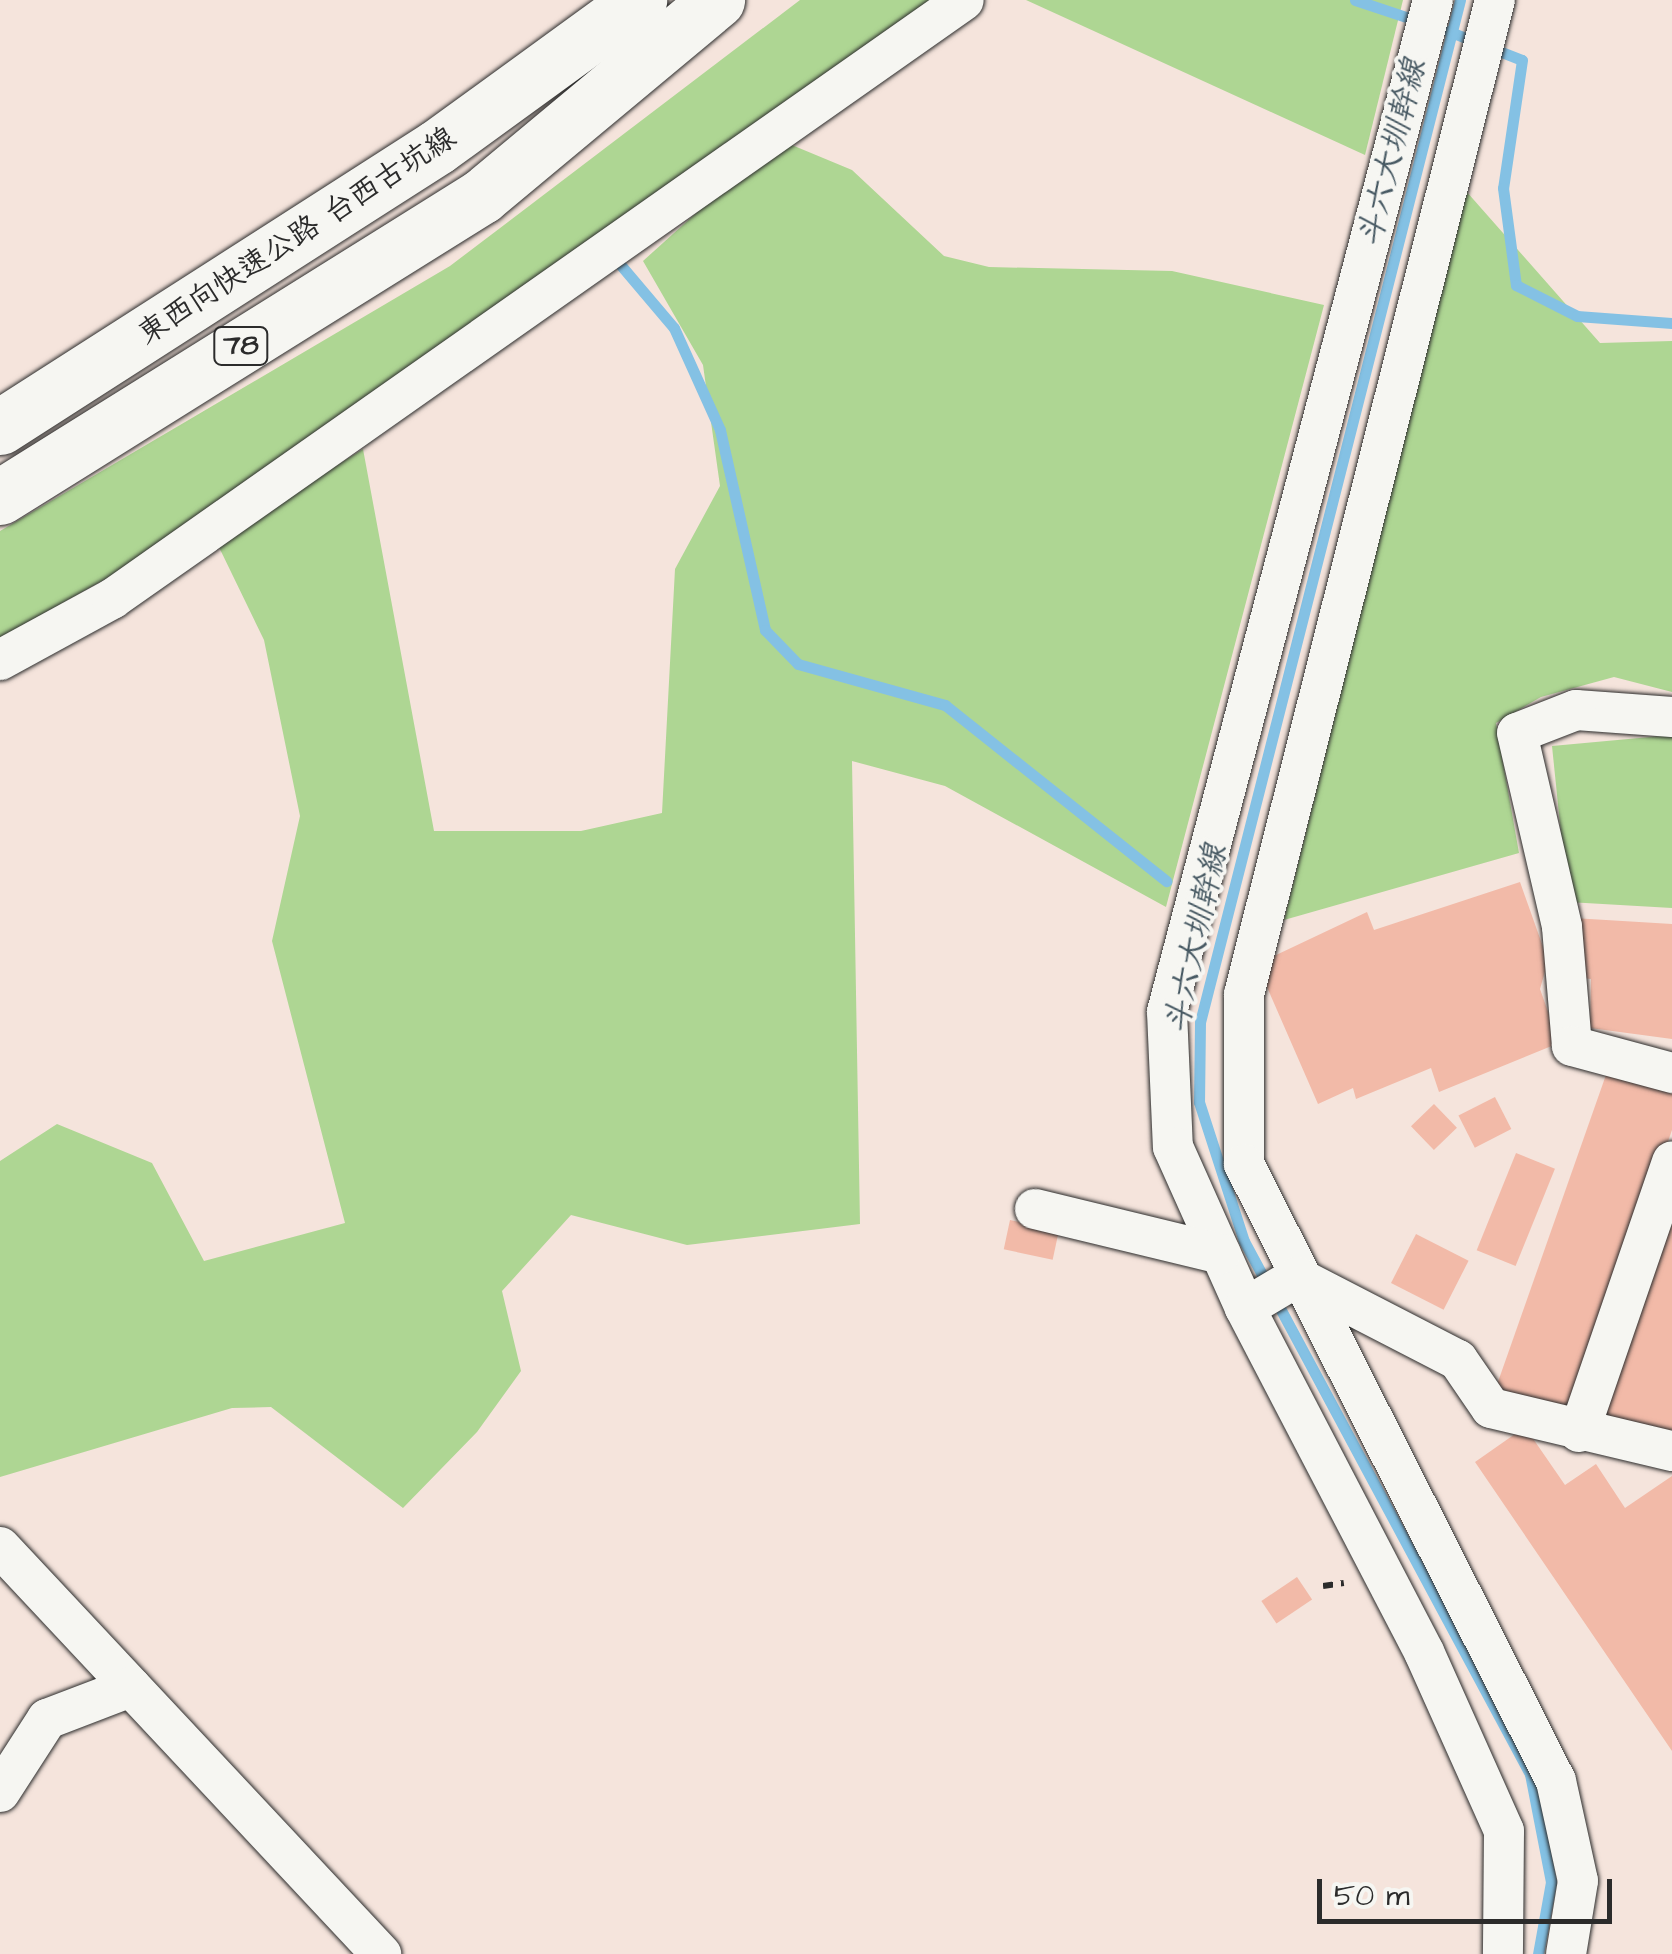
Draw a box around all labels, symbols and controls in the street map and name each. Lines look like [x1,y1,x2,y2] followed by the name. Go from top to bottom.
[1351,55,1435,251] water label: 斗六大圳幹線
[131,120,463,352] street label: 東西向快速公路 台西古坑線
[211,323,271,369] road number: 78
[1158,841,1236,1037] water label: 斗六大圳幹線
[1322,1859,1617,1921] scale bar
[1334,1875,1410,1917] text: 50 m

